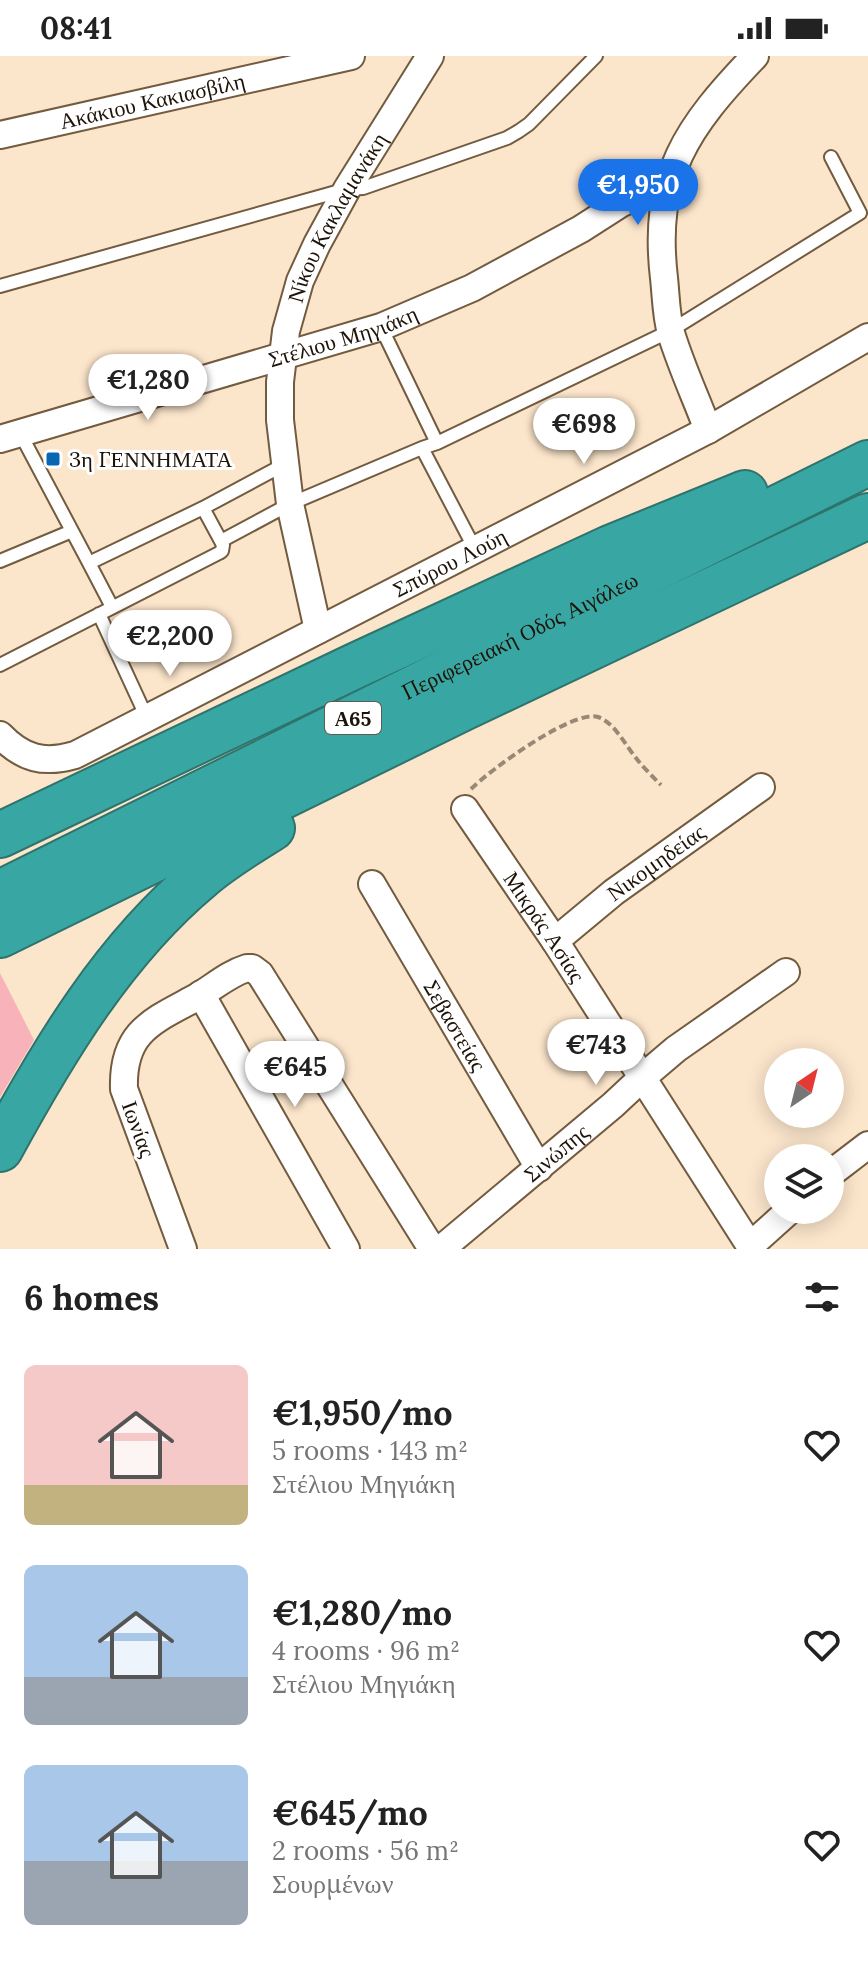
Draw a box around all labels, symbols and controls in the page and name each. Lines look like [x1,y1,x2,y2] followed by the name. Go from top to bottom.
[40,9,112,47] text: 08:41
[57,66,248,135] street label: Ακάκιου Κακιασβίλη
[281,127,393,306] street label: Νίκου Κακλαμανάκη
[573,159,703,227] pin: €1,950
[596,168,680,201] text: €1,950
[265,299,422,373] street label: Στέλιου Μηγιάκη
[83,354,213,422] pin: €1,280
[106,363,190,396] text: €1,280
[537,398,631,466] pin: €698
[551,407,617,440] text: €698
[69,445,232,473] place label: 3η ΓΕΝΝΗΜΑΤΑ
[44,450,62,468] marker: 3η ΓΕΝΝΗΜΑΤΑ
[388,522,512,603] street label: Σπύρου Λούη
[397,565,643,706] street label: Περιφερειακή Οδός Αιγάλεω
[105,610,235,678] pin: €2,200
[126,619,214,652] text: €2,200
[325,702,381,734] road number: Α65
[601,817,711,907] street label: Νικομηδείας
[498,866,592,988] street label: Μικράς Ασίας
[417,975,493,1076] street label: Σεβαστείας
[549,1019,643,1087] pin: €743
[565,1028,627,1061] text: €743
[248,1041,342,1109] pin: €645
[764,1048,844,1128] north arrow
[764,1048,844,1224] map controls
[263,1050,327,1083] text: €645
[116,1097,162,1161] street label: Ιωνίας
[518,1117,594,1188] street label: Σινώπης
[764,1144,844,1224] button: layers
[800,1275,844,1319] icon: filters
[24,1276,159,1319] text: 6 homes
[272,1391,452,1434] text: €1,950/mo
[88,1397,184,1493] icon: home
[800,1423,844,1467] icon: heart
[272,1434,468,1467] text: 5 rooms · 143 m²
[272,1467,456,1500] text: Στέλιου Μηγιάκη
[272,1591,452,1634] text: €1,280/mo
[88,1597,184,1693] icon: home
[800,1623,844,1667] icon: heart
[272,1634,460,1667] text: 4 rooms · 96 m²
[272,1667,456,1700] text: Στέλιου Μηγιάκη
[272,1791,428,1834] text: €645/mo
[88,1797,184,1893] icon: home
[800,1823,844,1867] icon: heart
[272,1834,459,1867] text: 2 rooms · 56 m²
[272,1867,394,1900] text: Σουρμένων

